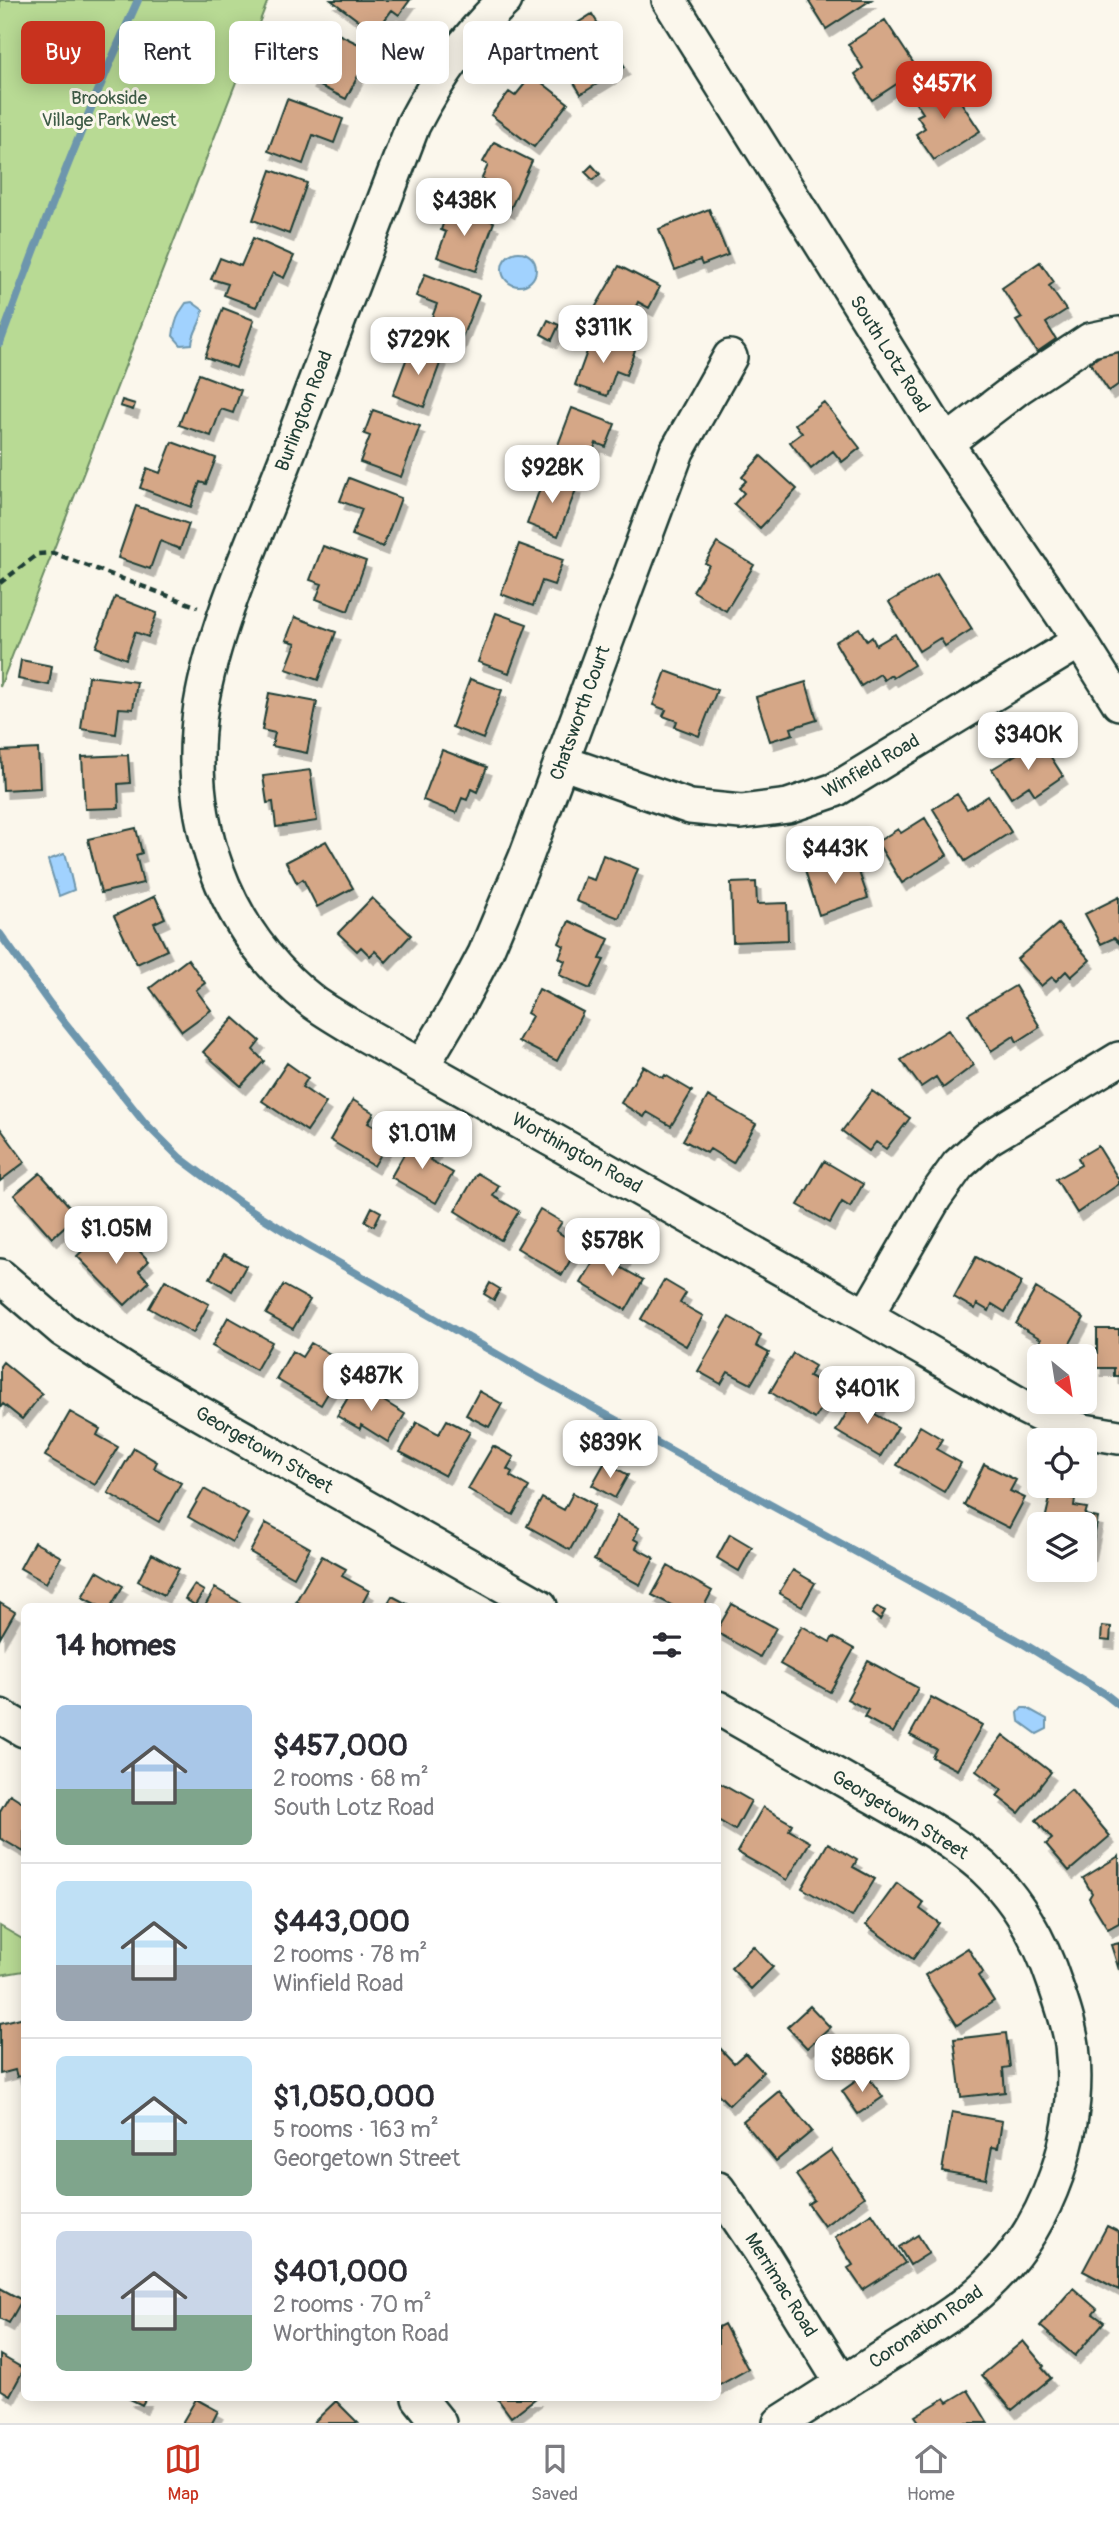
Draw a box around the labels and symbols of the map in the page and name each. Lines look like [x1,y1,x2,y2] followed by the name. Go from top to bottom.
[895,61,993,121] pin: $457K
[42,86,177,132] park label: Brookside Village Park West
[415,178,513,238] pin: $438K
[844,291,936,417] street label: South Lotz Road
[554,306,652,365] pin: $311K
[369,318,467,377] pin: $729K
[270,347,338,475] street label: Burlington Road
[503,446,601,505] pin: $928K
[545,642,616,784] street label: Chatsworth Court
[979,712,1077,772] pin: $340K
[818,729,924,803] street label: Winfield Road
[786,826,884,886] pin: $443K
[508,1107,646,1199] street label: Worthington Road
[365,1112,479,1171] pin: $1.01M
[59,1206,173,1266] pin: $1.05M
[563,1218,661,1278] pin: $578K
[1027,1344,1097,1414] north arrow
[322,1354,420,1413] pin: $487K
[818,1366,916,1426] pin: $401K
[191,1401,337,1499] street label: Georgetown Street
[561,1420,659,1480] pin: $839K
[827,1765,973,1865] street label: Georgetown Street
[813,2035,911,2094] pin: $886K
[739,2228,823,2342] street label: Merrimac Road
[864,2280,988,2374] street label: Coronation Road

